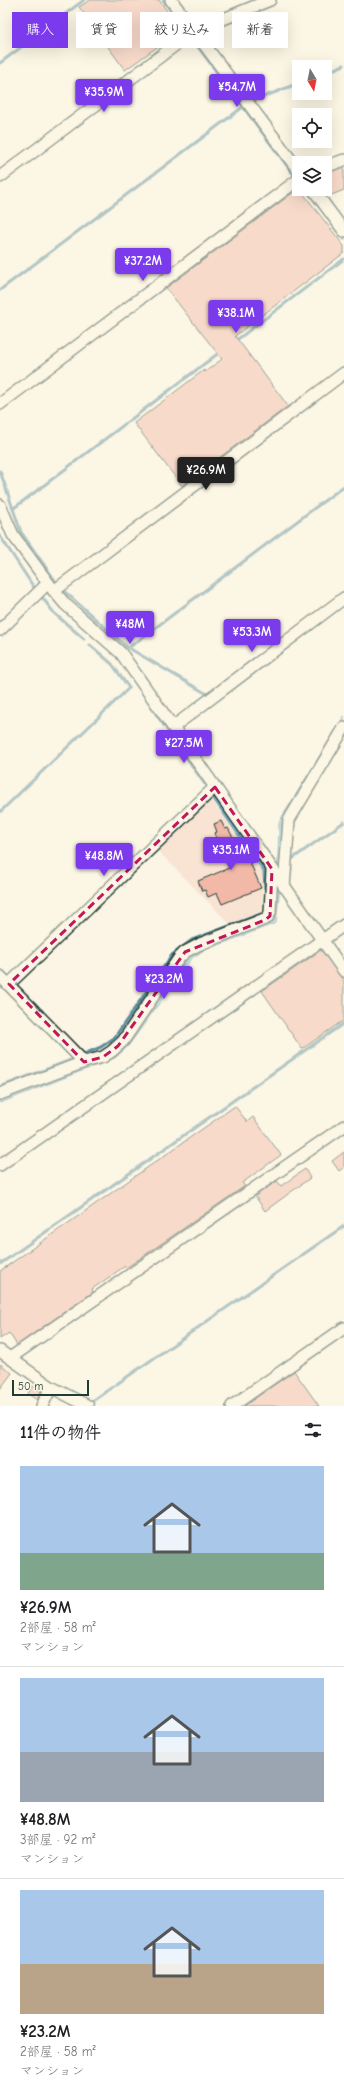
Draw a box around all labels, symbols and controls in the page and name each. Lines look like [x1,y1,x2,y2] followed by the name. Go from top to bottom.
[12,12,68,48] chip: 購入
[76,12,132,48] chip: 賃貸
[140,12,224,48] chip: 絞り込み
[232,12,288,48] chip: 新着
[292,60,332,100] north arrow
[292,60,332,196] map controls
[204,74,270,108] pin: ¥54.7M
[71,79,137,113] pin: ¥35.9M
[218,79,256,94] text: ¥54.7M
[84,84,124,99] text: ¥35.9M
[292,108,332,148] button: locate
[292,156,332,196] button: layers
[110,248,176,282] pin: ¥37.2M
[124,253,162,268] text: ¥37.2M
[203,300,269,334] pin: ¥38.1M
[217,305,255,320] text: ¥38.1M
[173,457,239,491] pin: ¥26.9M
[186,462,226,477] text: ¥26.9M
[106,611,154,645] pin: ¥48M
[115,616,145,631] text: ¥48M
[219,619,285,653] pin: ¥53.3M
[233,624,271,639] text: ¥53.3M
[151,730,217,764] pin: ¥27.5M
[165,735,203,750] text: ¥27.5M
[198,837,264,871] pin: ¥35.1M
[212,842,250,857] text: ¥35.1M
[71,843,137,877] pin: ¥48.8M
[85,848,123,863] text: ¥48.8M
[131,966,197,1000] pin: ¥23.2M
[145,971,183,986] text: ¥23.2M
[12,1378,89,1397] scale bar
[18,1380,43,1393] text: 50 m
[302,1419,324,1441] icon: filters
[20,1423,101,1442] text: 11件の物件
[136,1492,208,1564] icon: home
[20,1598,71,1617] text: ¥26.9M
[20,1620,96,1635] text: 2部屋 · 58 m²
[20,1639,84,1654] text: マンション
[136,1704,208,1776] icon: home
[20,1810,71,1829] text: ¥48.8M
[20,1832,96,1847] text: 3部屋 · 92 m²
[20,1851,84,1866] text: マンション
[136,1916,208,1988] icon: home
[20,2022,70,2041] text: ¥23.2M
[20,2044,96,2059] text: 2部屋 · 58 m²
[20,2063,84,2078] text: マンション

